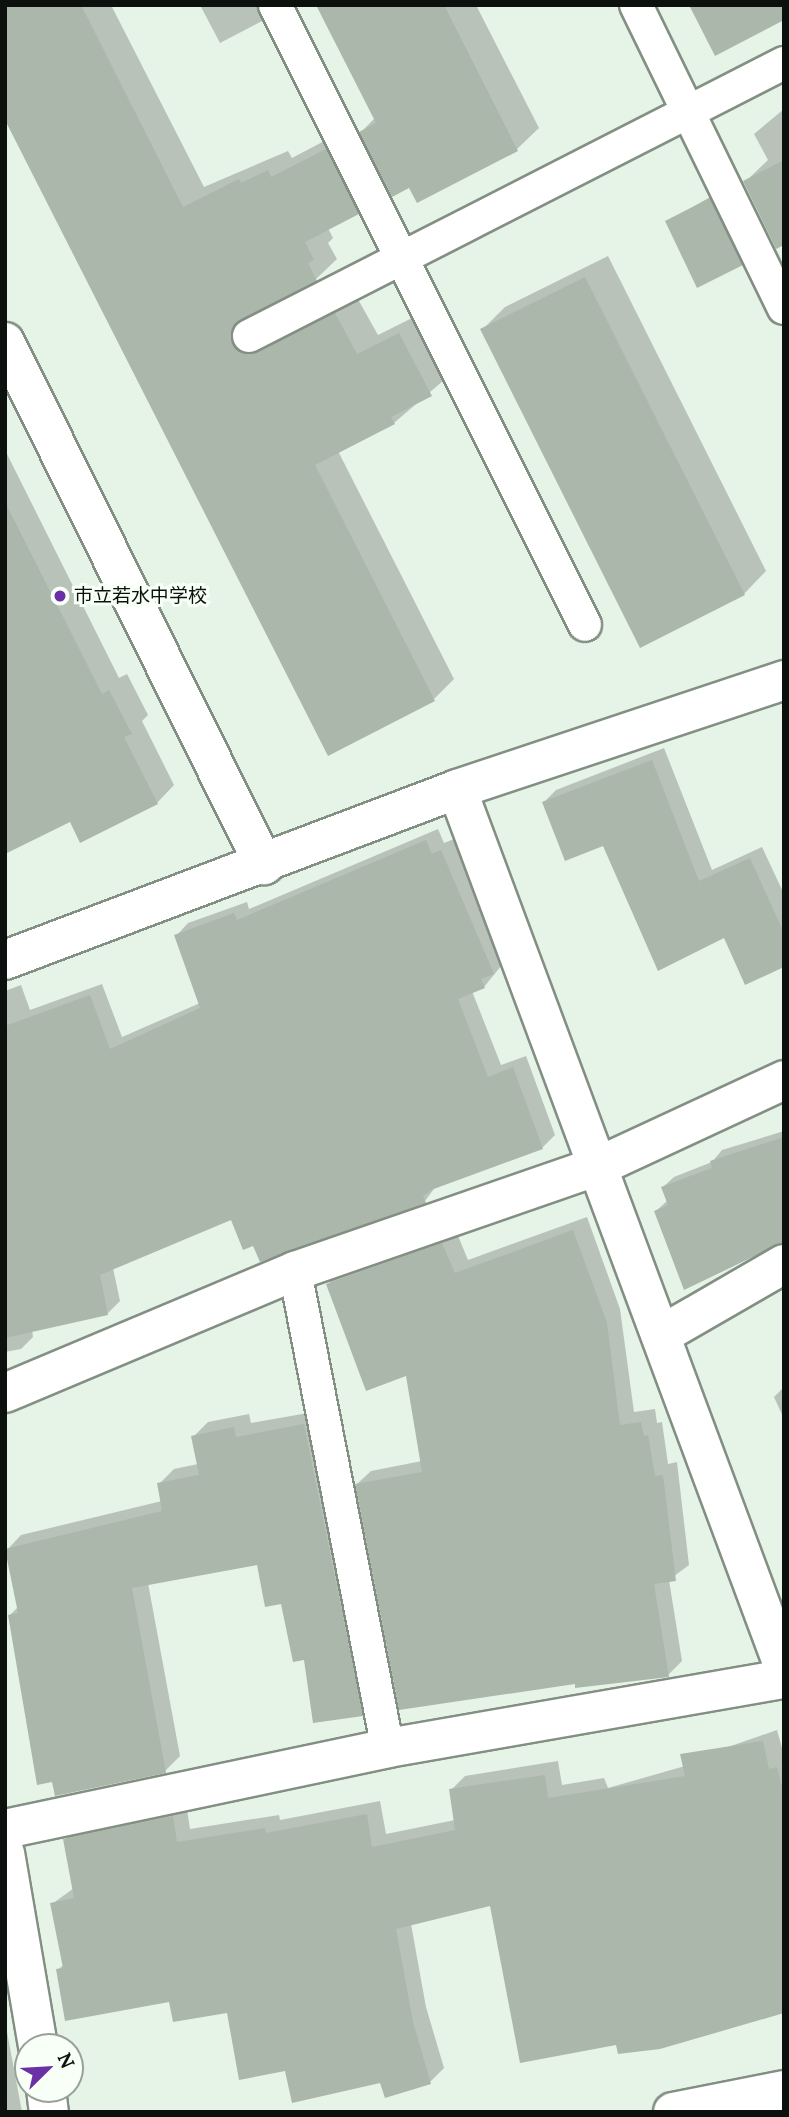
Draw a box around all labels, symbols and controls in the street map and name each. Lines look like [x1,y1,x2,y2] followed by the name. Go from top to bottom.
[74,585,207,607] place label: 市立若水中学校
[52,588,68,604] marker: 市立若水中学校
[14,2033,84,2103] north arrow
[52,2049,80,2072] text: N

